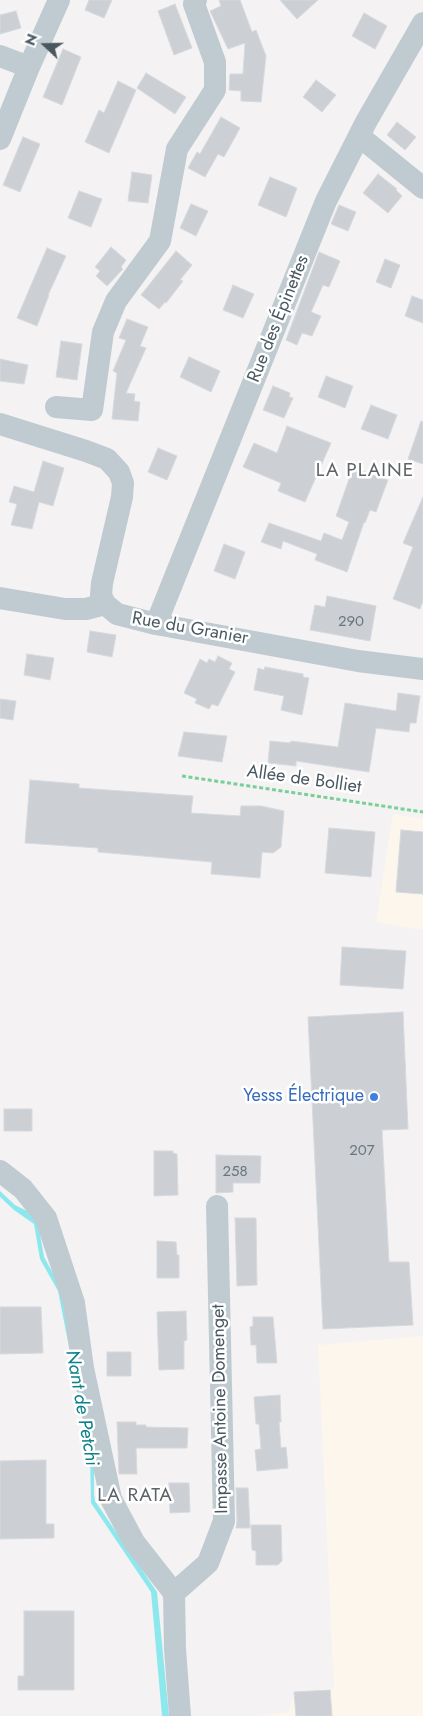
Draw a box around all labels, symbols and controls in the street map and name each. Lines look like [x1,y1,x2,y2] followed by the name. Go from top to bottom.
[20,20,70,70] north arrow
[20,31,42,48] text: N
[244,252,314,386] street label: Rue des Épinettes
[315,460,415,482] district label: LA PLAINE
[130,608,250,650] street label: Rue du Granier
[338,613,364,631] house number: 290
[245,761,363,799] street label: Allée de Bolliet
[243,1086,364,1108] place label: Yesss Électrique
[368,1091,380,1103] marker: Yesss Électrique
[349,1142,375,1160] house number: 207
[222,1163,248,1181] house number: 258
[208,1304,234,1514] street label: Impasse Antoine Domenget
[60,1348,102,1468] water label: Nant de Petchi
[96,1485,174,1507] district label: LA RATA

